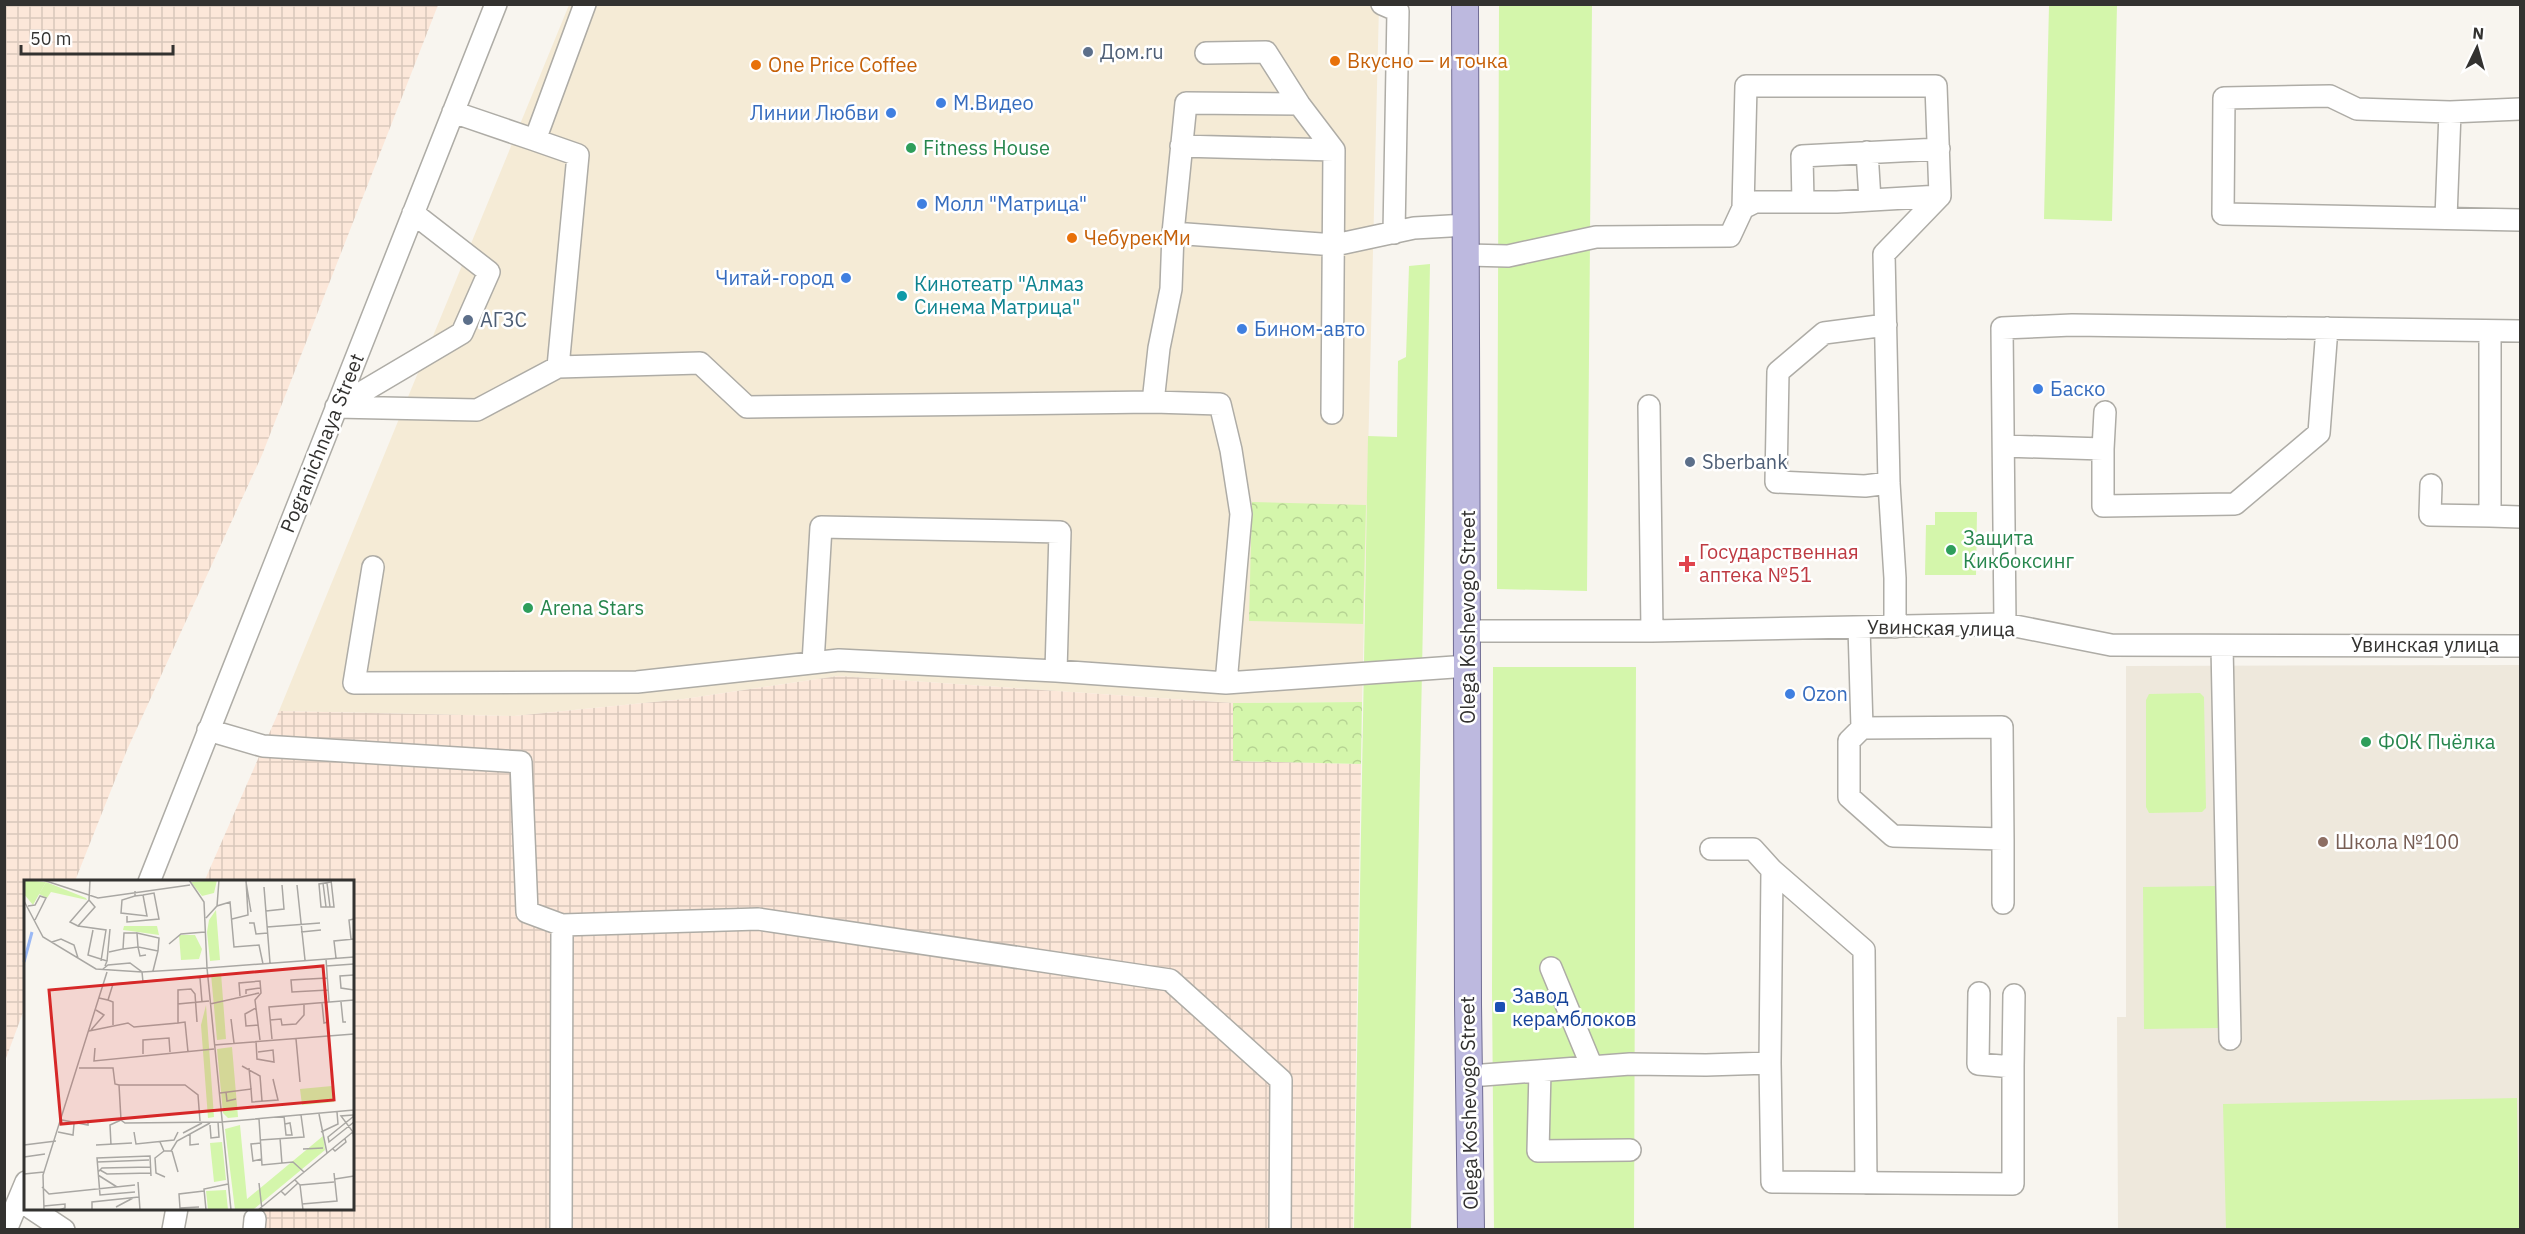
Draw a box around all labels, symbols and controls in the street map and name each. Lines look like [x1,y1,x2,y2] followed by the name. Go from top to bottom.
[21,18,172,56] scale bar
[2447,18,2507,78] north arrow
[2472,23,2485,44] text: N
[30,27,72,50] text: 50 m
[1100,38,1164,65] place label: Дом.ru
[1081,45,1095,59] marker: Дом.ru
[1347,47,1508,74] place label: Вкусно — и точка
[768,51,917,78] place label: One Price Coffee
[1328,54,1342,68] marker: Вкусно — и точка
[749,58,763,72] marker: One Price Coffee
[953,89,1034,116] place label: М.Видео
[934,96,948,110] marker: М.Видео
[750,99,879,126] place label: Линии Любви
[884,106,898,120] marker: Линии Любви
[923,134,1050,161] place label: Fitness House
[904,141,918,155] marker: Fitness House
[934,190,1087,217] place label: Молл "Матрица"
[915,197,929,211] marker: Молл "Матрица"
[1084,224,1191,251] place label: ЧебурекМи
[1065,231,1079,245] marker: ЧебурекМи
[716,264,834,291] place label: Читай-город
[914,270,1084,320] place label: Кинотеатр "Алмаз Синема Матрица"
[839,271,853,285] marker: Читай-город
[895,289,909,303] marker: Кинотеатр "Алмаз Синема Матрица"
[480,306,527,333] place label: АГЗС
[461,313,475,327] marker: АГЗС
[1254,315,1365,342] place label: Бином-авто
[1235,322,1249,336] marker: Бином-авто
[273,349,370,536] street label: Pogranichnaya Street
[2050,375,2105,402] place label: Баско
[2031,382,2045,396] marker: Баско
[1702,448,1788,475] place label: Sberbank
[1683,455,1697,469] marker: Sberbank
[1454,510,1481,724] street label: Olega Koshevogo Street
[1963,524,2075,574] place label: Защита Кикбоксинг
[1699,538,1859,588] place label: Государственная аптека №51
[1944,543,1958,557] marker: Защита Кикбоксинг
[1680,557,1694,571] marker: Государственная аптека №51
[540,594,644,621] place label: Arena Stars
[521,601,535,615] marker: Arena Stars
[1867,613,2016,642] street label: Увинская улица
[2351,631,2499,658] street label: Увинская улица
[1802,680,1848,707] place label: Ozon
[1783,687,1797,701] marker: Ozon
[2378,728,2496,755] place label: ФОК Пчёлка
[2359,735,2373,749] marker: ФОК Пчёлка
[2335,828,2459,855] place label: Школа №100
[2316,835,2330,849] marker: Школа №100
[24,880,354,1210] inset map
[1512,982,1637,1032] place label: Завод керамблоков
[1453,996,1484,1210] street label: Olega Koshevogo Street
[1493,1000,1507,1014] marker: Завод керамблоков

